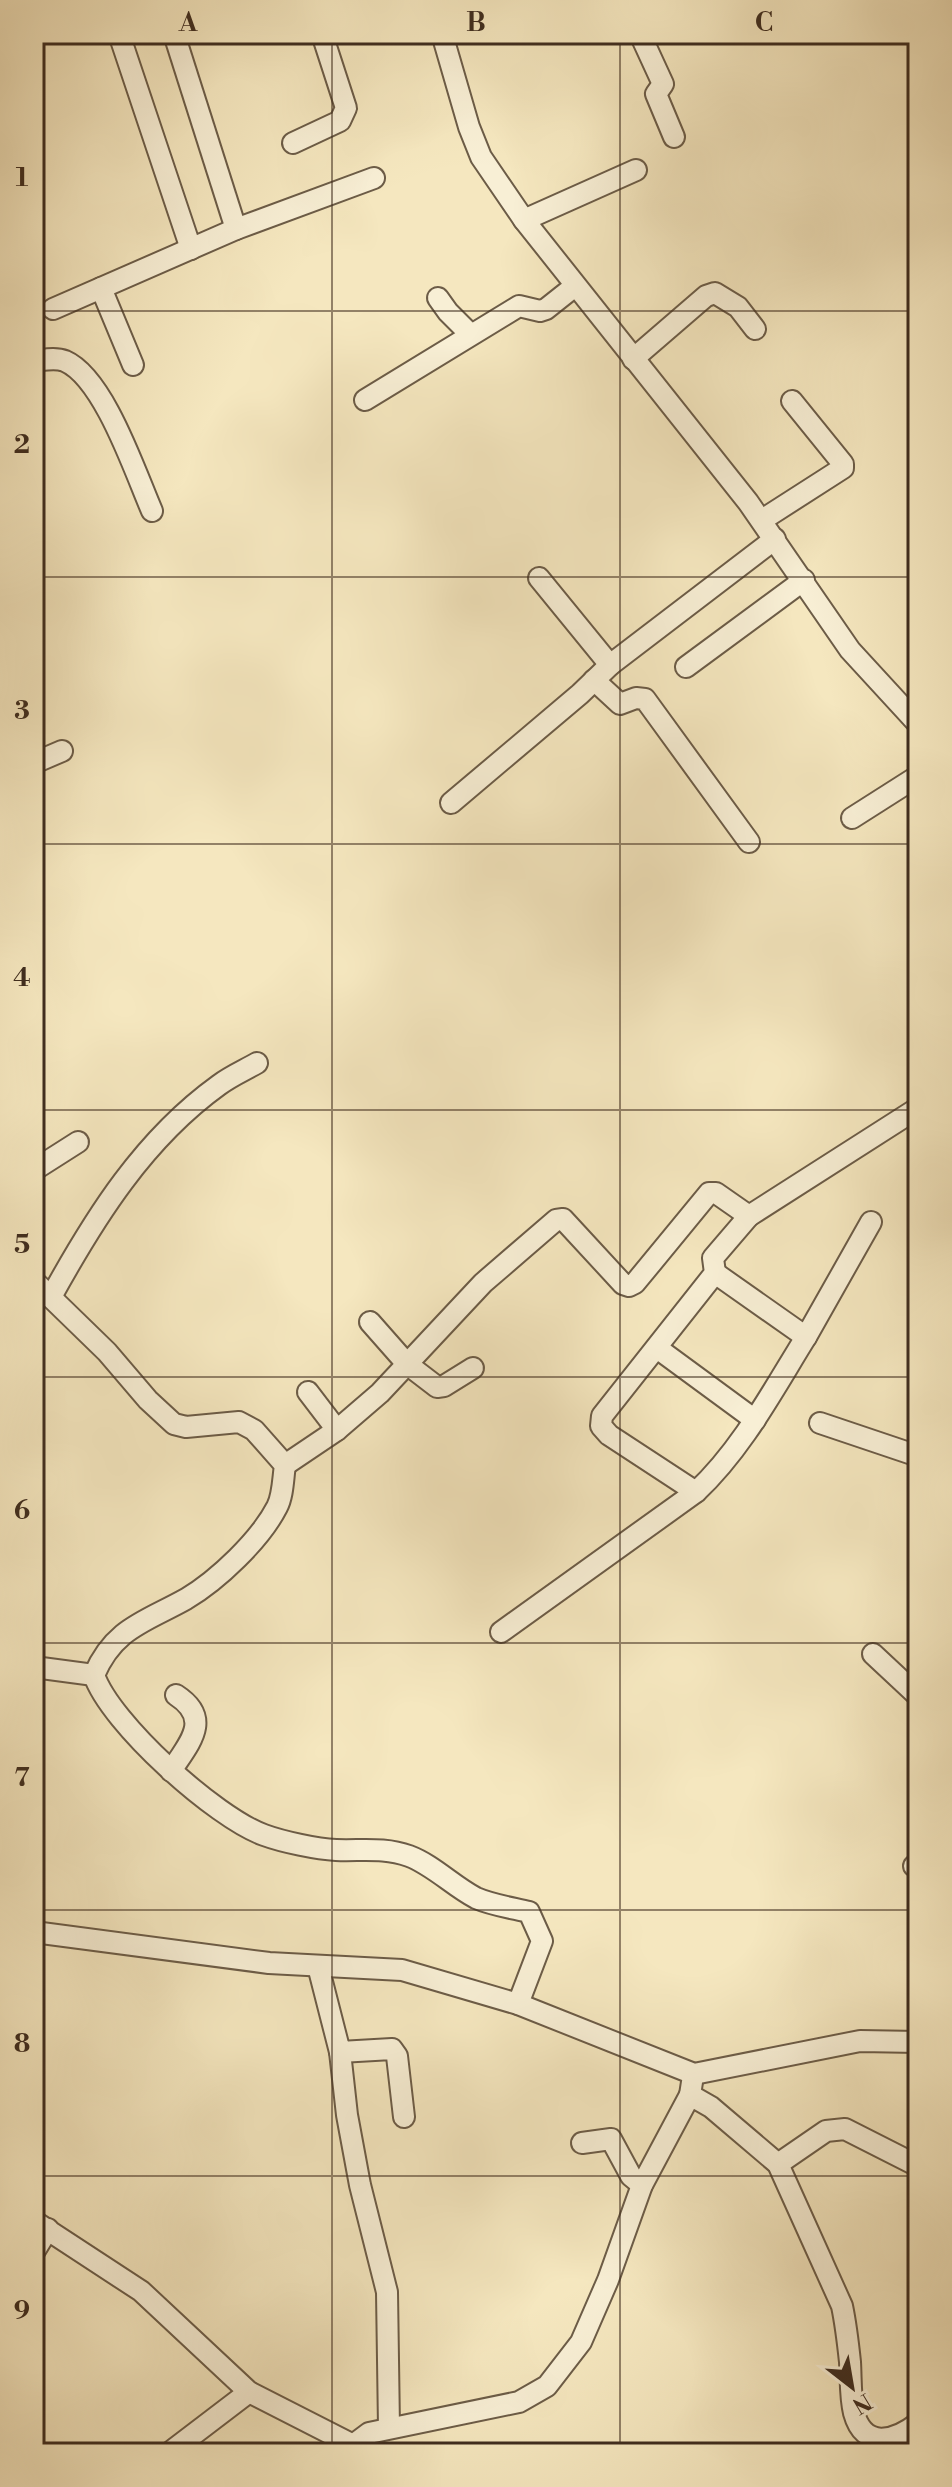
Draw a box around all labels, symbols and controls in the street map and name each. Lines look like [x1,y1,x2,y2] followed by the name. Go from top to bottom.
[178,7,198,39] text: A
[466,7,486,39] text: B
[755,7,773,39] text: C
[16,162,29,194] text: 1
[14,429,30,461] text: 2
[14,695,30,727] text: 3
[13,962,31,994] text: 4
[14,1229,30,1261] text: 5
[14,1495,30,1527] text: 6
[14,1762,30,1794] text: 7
[14,2028,30,2060] text: 8
[14,2295,30,2327] text: 9
[812,2347,892,2427] north arrow
[847,2387,876,2419] text: N

